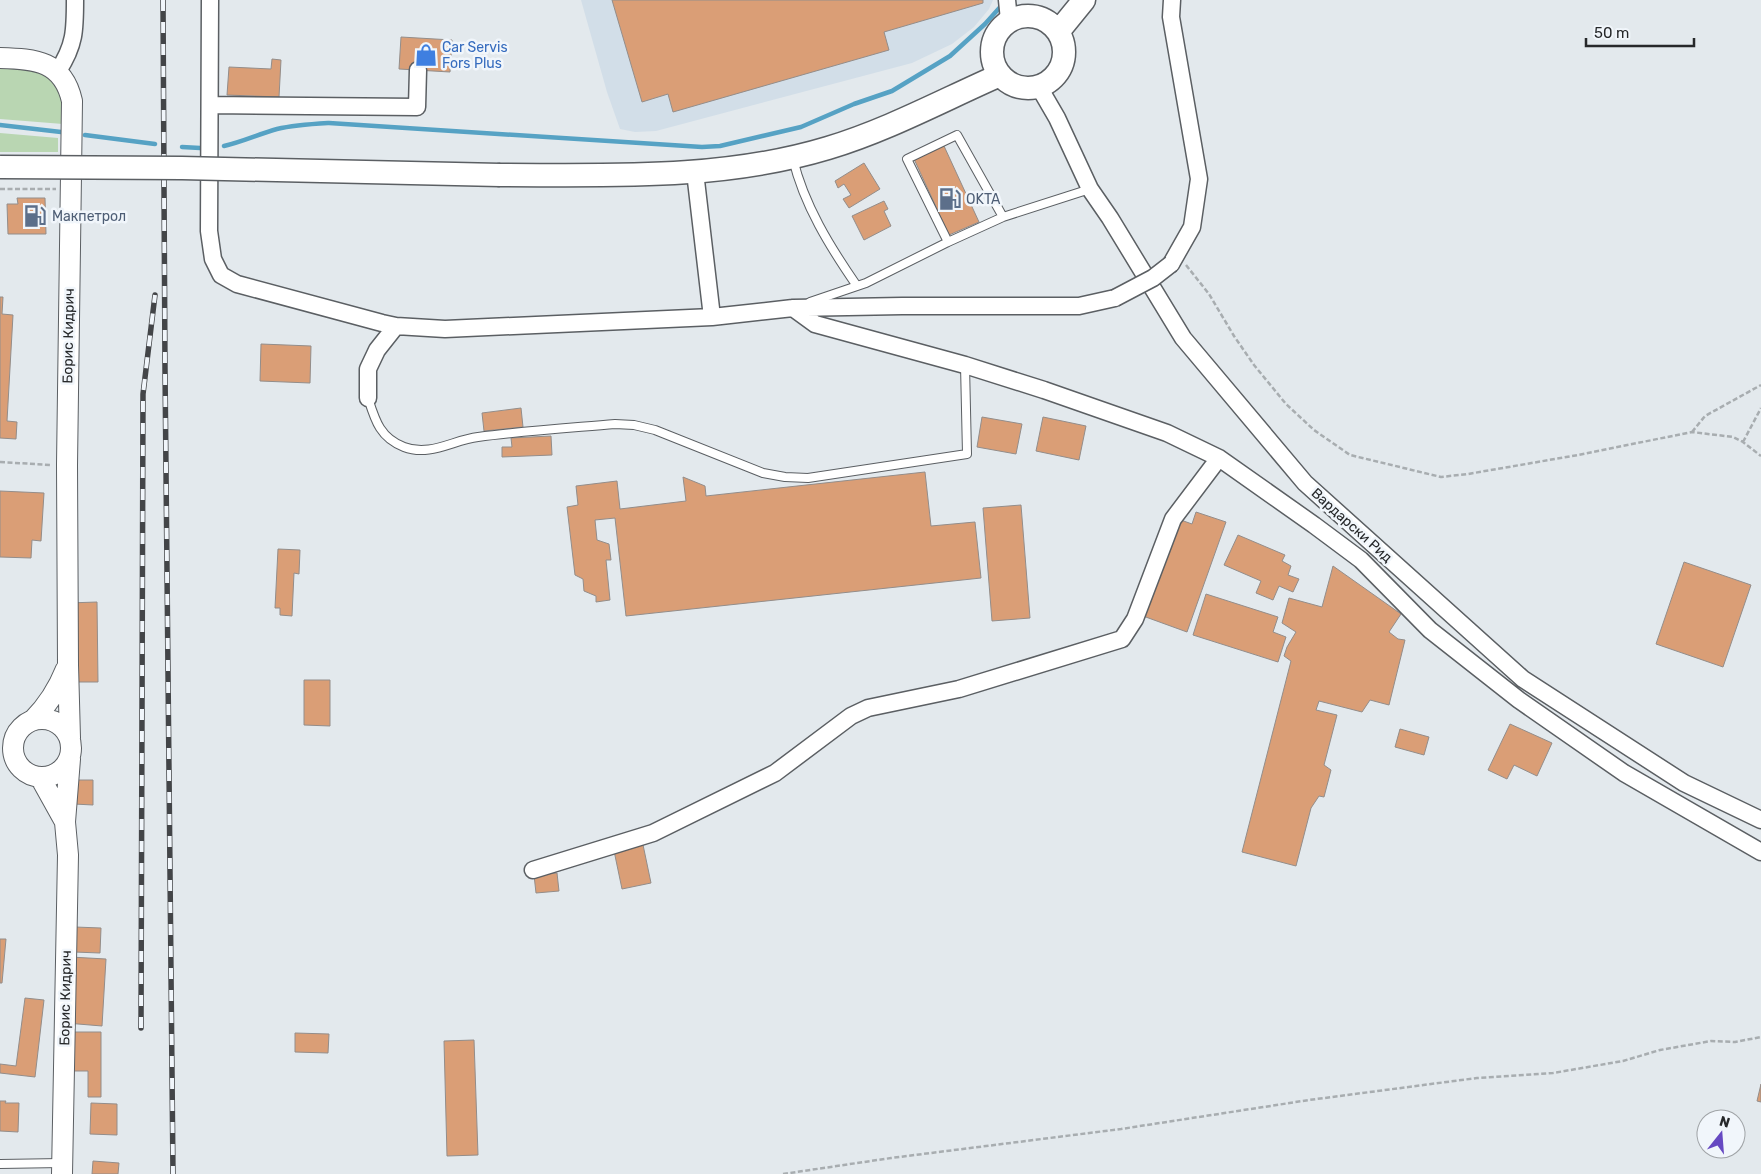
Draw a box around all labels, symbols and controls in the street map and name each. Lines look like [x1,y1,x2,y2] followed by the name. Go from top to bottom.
[1586,15,1694,47] scale bar
[1594,24,1629,42] text: 50 m
[442,39,508,72] place label: Car Servis Fors Plus
[413,42,439,68] shop icon: Car Servis Fors Plus
[937,186,963,212] fuel station icon: OKTA
[966,191,1001,208] place label: OKTA
[22,203,48,229] fuel station icon: Макпетрол
[52,208,126,225] place label: Макпетрол
[59,288,78,384] street label: Борис Кидрич
[1308,485,1396,566] street label: Вардарски Рид
[56,950,75,1046] street label: Борис Кидрич
[1696,1109,1746,1159] north arrow
[1717,1112,1732,1132] text: N

